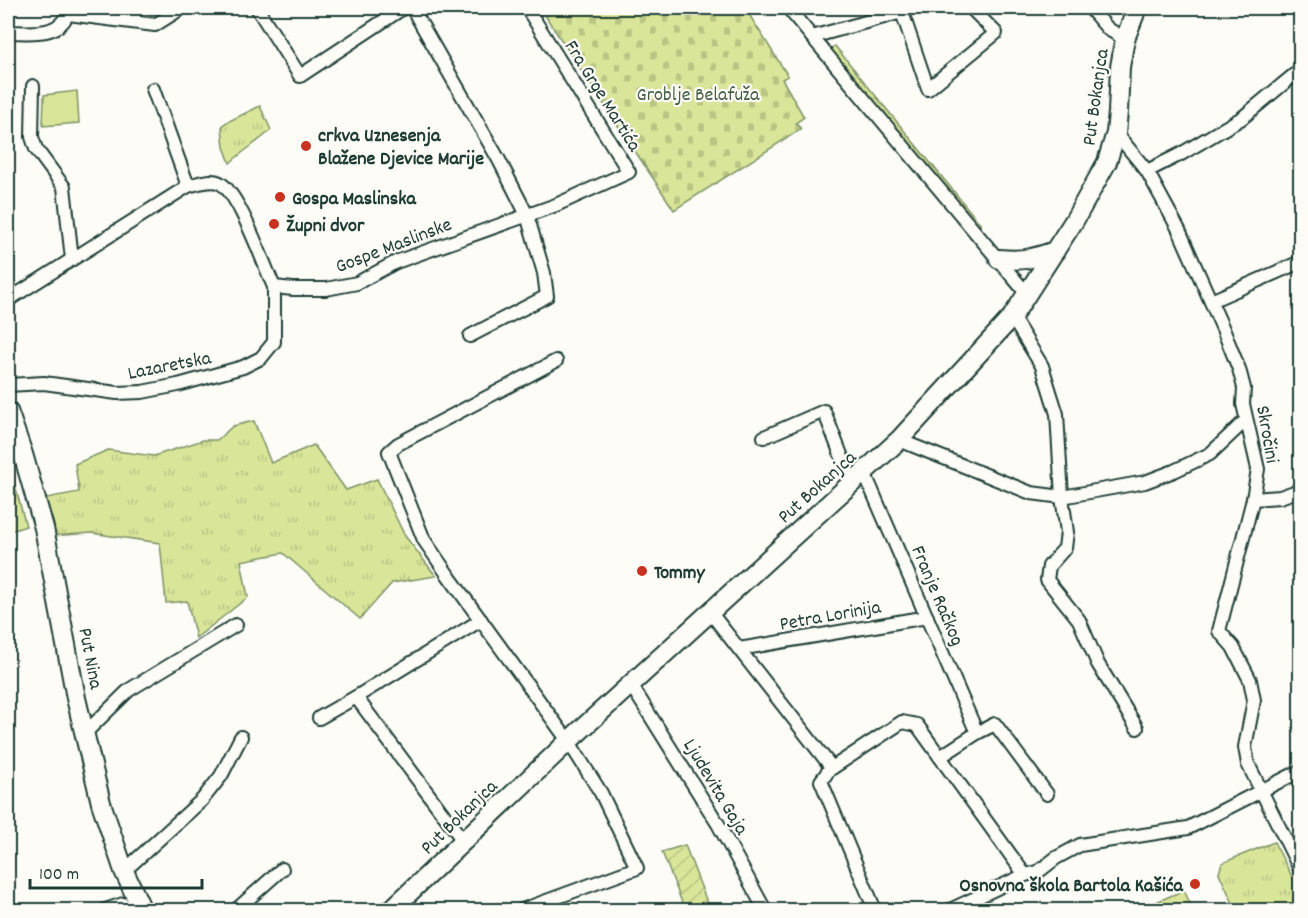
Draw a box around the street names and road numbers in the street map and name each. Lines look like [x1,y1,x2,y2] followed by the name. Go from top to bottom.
[556,35,647,158] street label: Fra Grge Martića
[1076,47,1118,148] street label: Put Bokanjca
[332,212,457,282] street label: Gospe Maslinske
[126,345,214,389] street label: Lazaretska
[1247,404,1285,466] street label: Skročini
[772,445,864,531] street label: Put Bokanjca
[903,542,970,651] street label: Franje Račkog
[778,594,884,640] street label: Petra Lorinija
[69,626,109,692] street label: Put Nina
[675,734,754,841] street label: Ljudevita Gaja
[415,774,505,862] street label: Put Bokanjca

